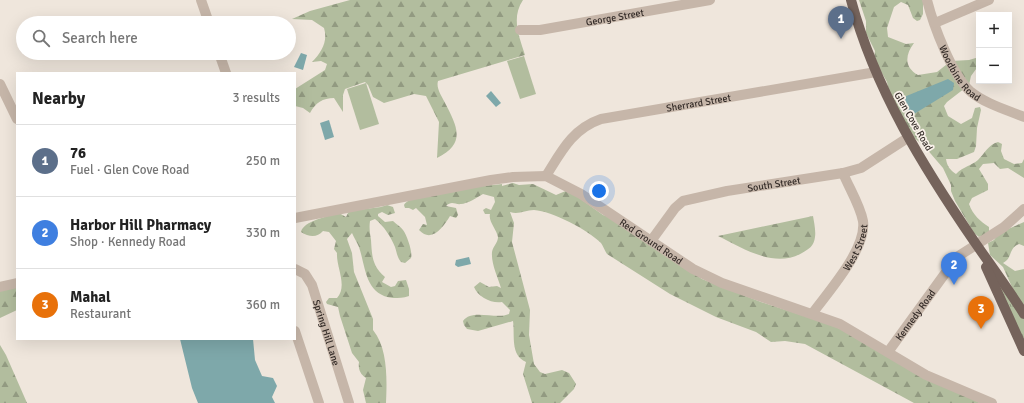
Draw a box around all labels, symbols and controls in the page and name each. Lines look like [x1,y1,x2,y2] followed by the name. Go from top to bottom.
[828,6,854,39] pin: 1
[585,7,646,29] street label: George Street
[976,12,1012,84] map controls
[976,12,1012,48] button: +
[16,16,296,60] search box
[30,27,52,49] icon: search
[62,29,138,47] text: Search here
[936,43,983,104] street label: Woodbine Road
[976,48,1012,84] button: −
[32,88,85,109] text: Nearby
[232,90,280,106] text: 3 results
[891,90,935,153] street label: Glen Cove Road
[665,92,732,115] street label: Sherrard Street
[70,144,86,162] text: 76
[41,153,49,169] text: 1
[246,153,280,169] text: 250 m
[70,162,189,178] text: Fuel · Glen Cove Road
[747,175,802,195] street label: South Street
[589,181,609,201] your location
[70,216,211,234] text: Harbor Hill Pharmacy
[617,217,685,267] street label: Red Ground Road
[841,224,870,273] street label: West Street
[41,225,49,241] text: 2
[246,225,280,241] text: 330 m
[70,234,186,250] text: Shop · Kennedy Road
[941,252,967,285] pin: 2
[893,287,938,343] street label: Kennedy Road
[70,288,111,306] text: Mahal
[968,296,994,329] pin: 3
[41,297,49,313] text: 3
[246,297,280,313] text: 360 m
[310,298,342,367] street label: Spring Hill Lane
[70,306,131,322] text: Restaurant

